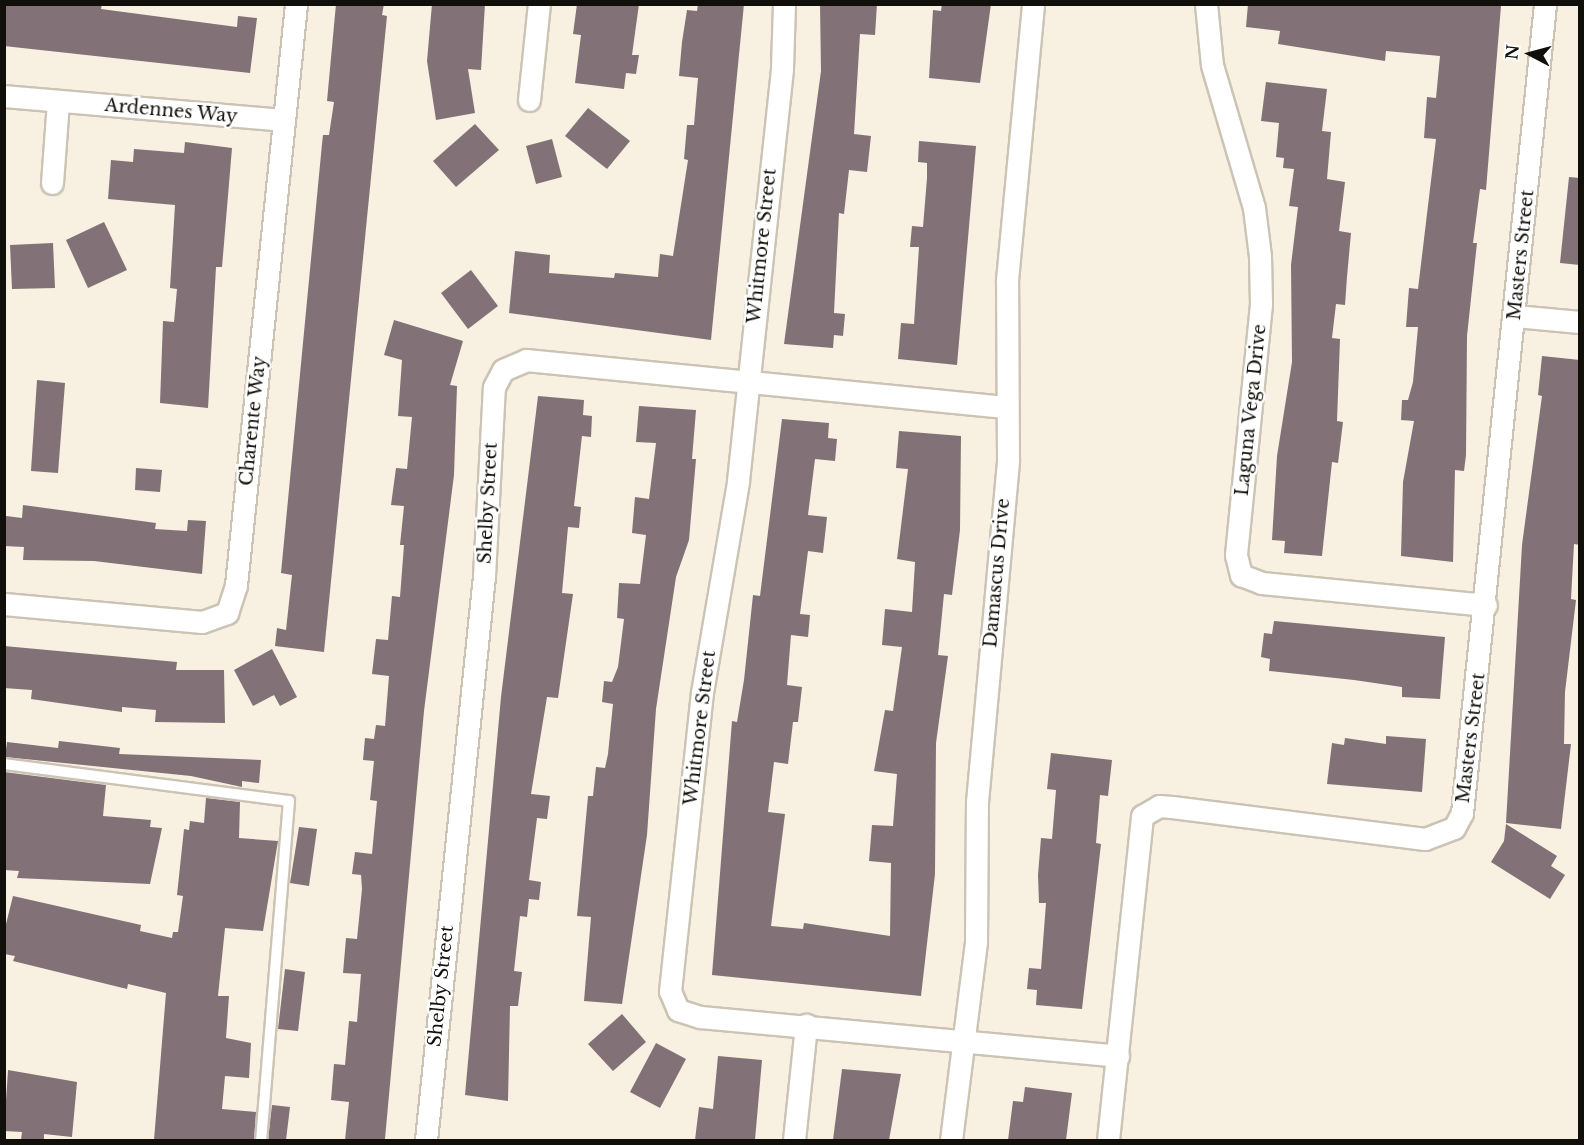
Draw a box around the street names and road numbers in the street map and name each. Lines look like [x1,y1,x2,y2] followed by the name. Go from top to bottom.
[103,94,239,128] street label: Ardennes Way
[743,167,781,325] street label: Whitmore Street
[1503,189,1539,321] street label: Masters Street
[1231,322,1271,498] street label: Laguna Vega Drive
[235,355,271,487] street label: Charente Way
[474,441,502,565] street label: Shelby Street
[980,497,1014,649] street label: Damascus Drive
[680,649,720,807] street label: Whitmore Street
[1452,672,1490,804] street label: Masters Street
[424,924,458,1048] street label: Shelby Street

